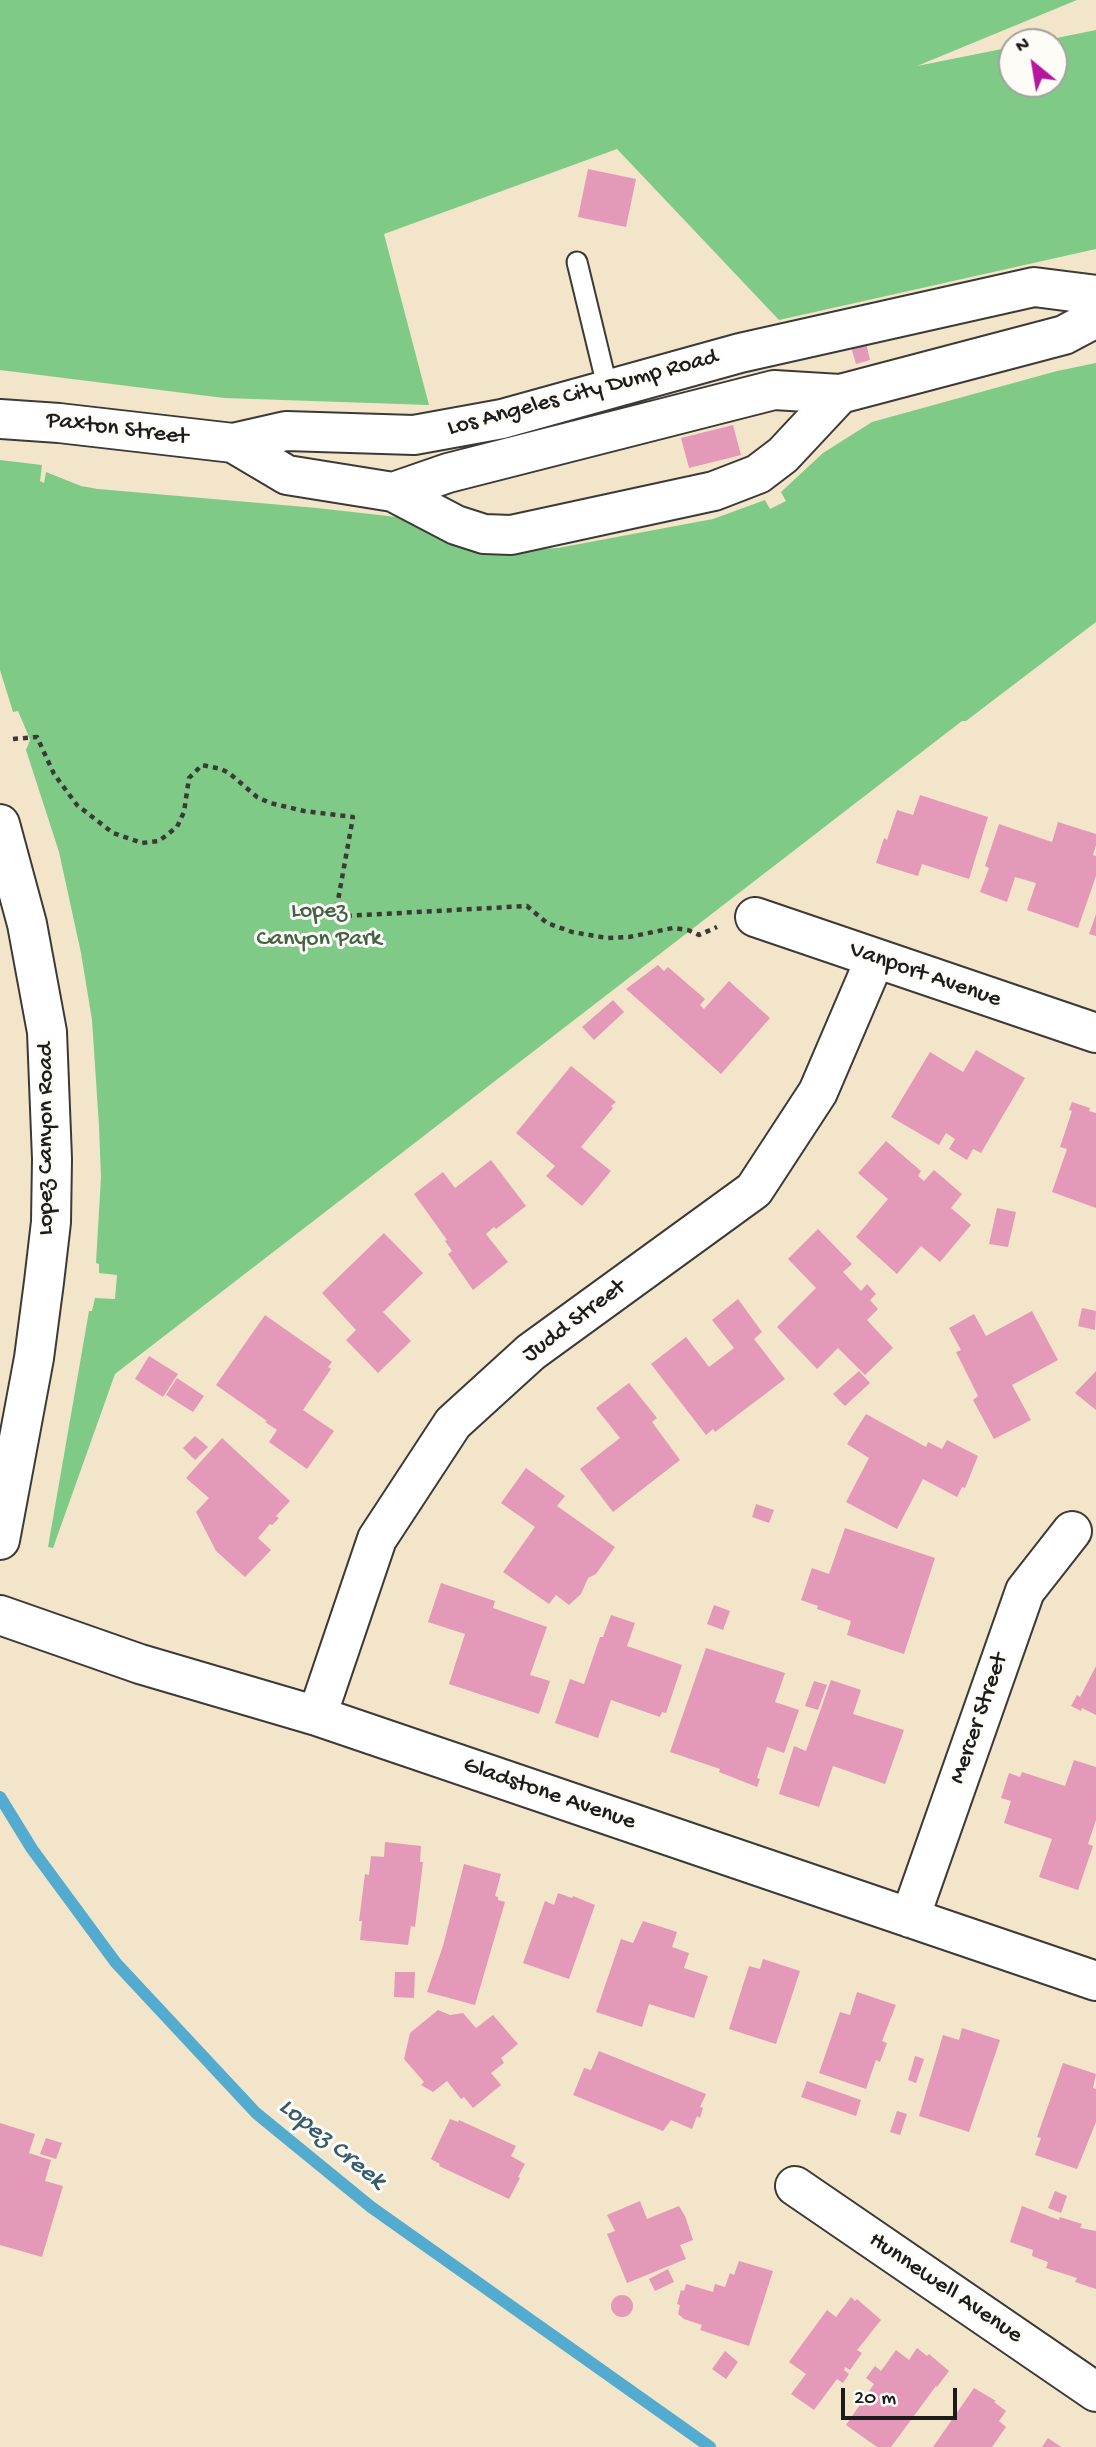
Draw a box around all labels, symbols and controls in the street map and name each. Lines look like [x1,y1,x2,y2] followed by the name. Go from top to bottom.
[998,28,1068,98] north arrow
[1012,33,1034,59] text: N
[445,344,721,444] street label: Los Angeles City Dump Road
[45,407,189,453] street label: Paxton Street
[257,898,381,954] park label: Lopez Canyon Park
[845,937,1005,1015] street label: Vanport Avenue
[33,1042,61,1236] street label: Lopez Canyon Road
[518,1274,632,1370] street label: Judd Street
[944,1650,1016,1788] street label: Mercer Street
[459,1752,639,1838] street label: Gladstone Avenue
[271,2092,391,2198] water label: Lopez Creek
[863,2227,1027,2351] street label: Hunnewell Avenue
[844,2374,960,2418] scale bar
[854,2387,896,2412] text: 20 m

